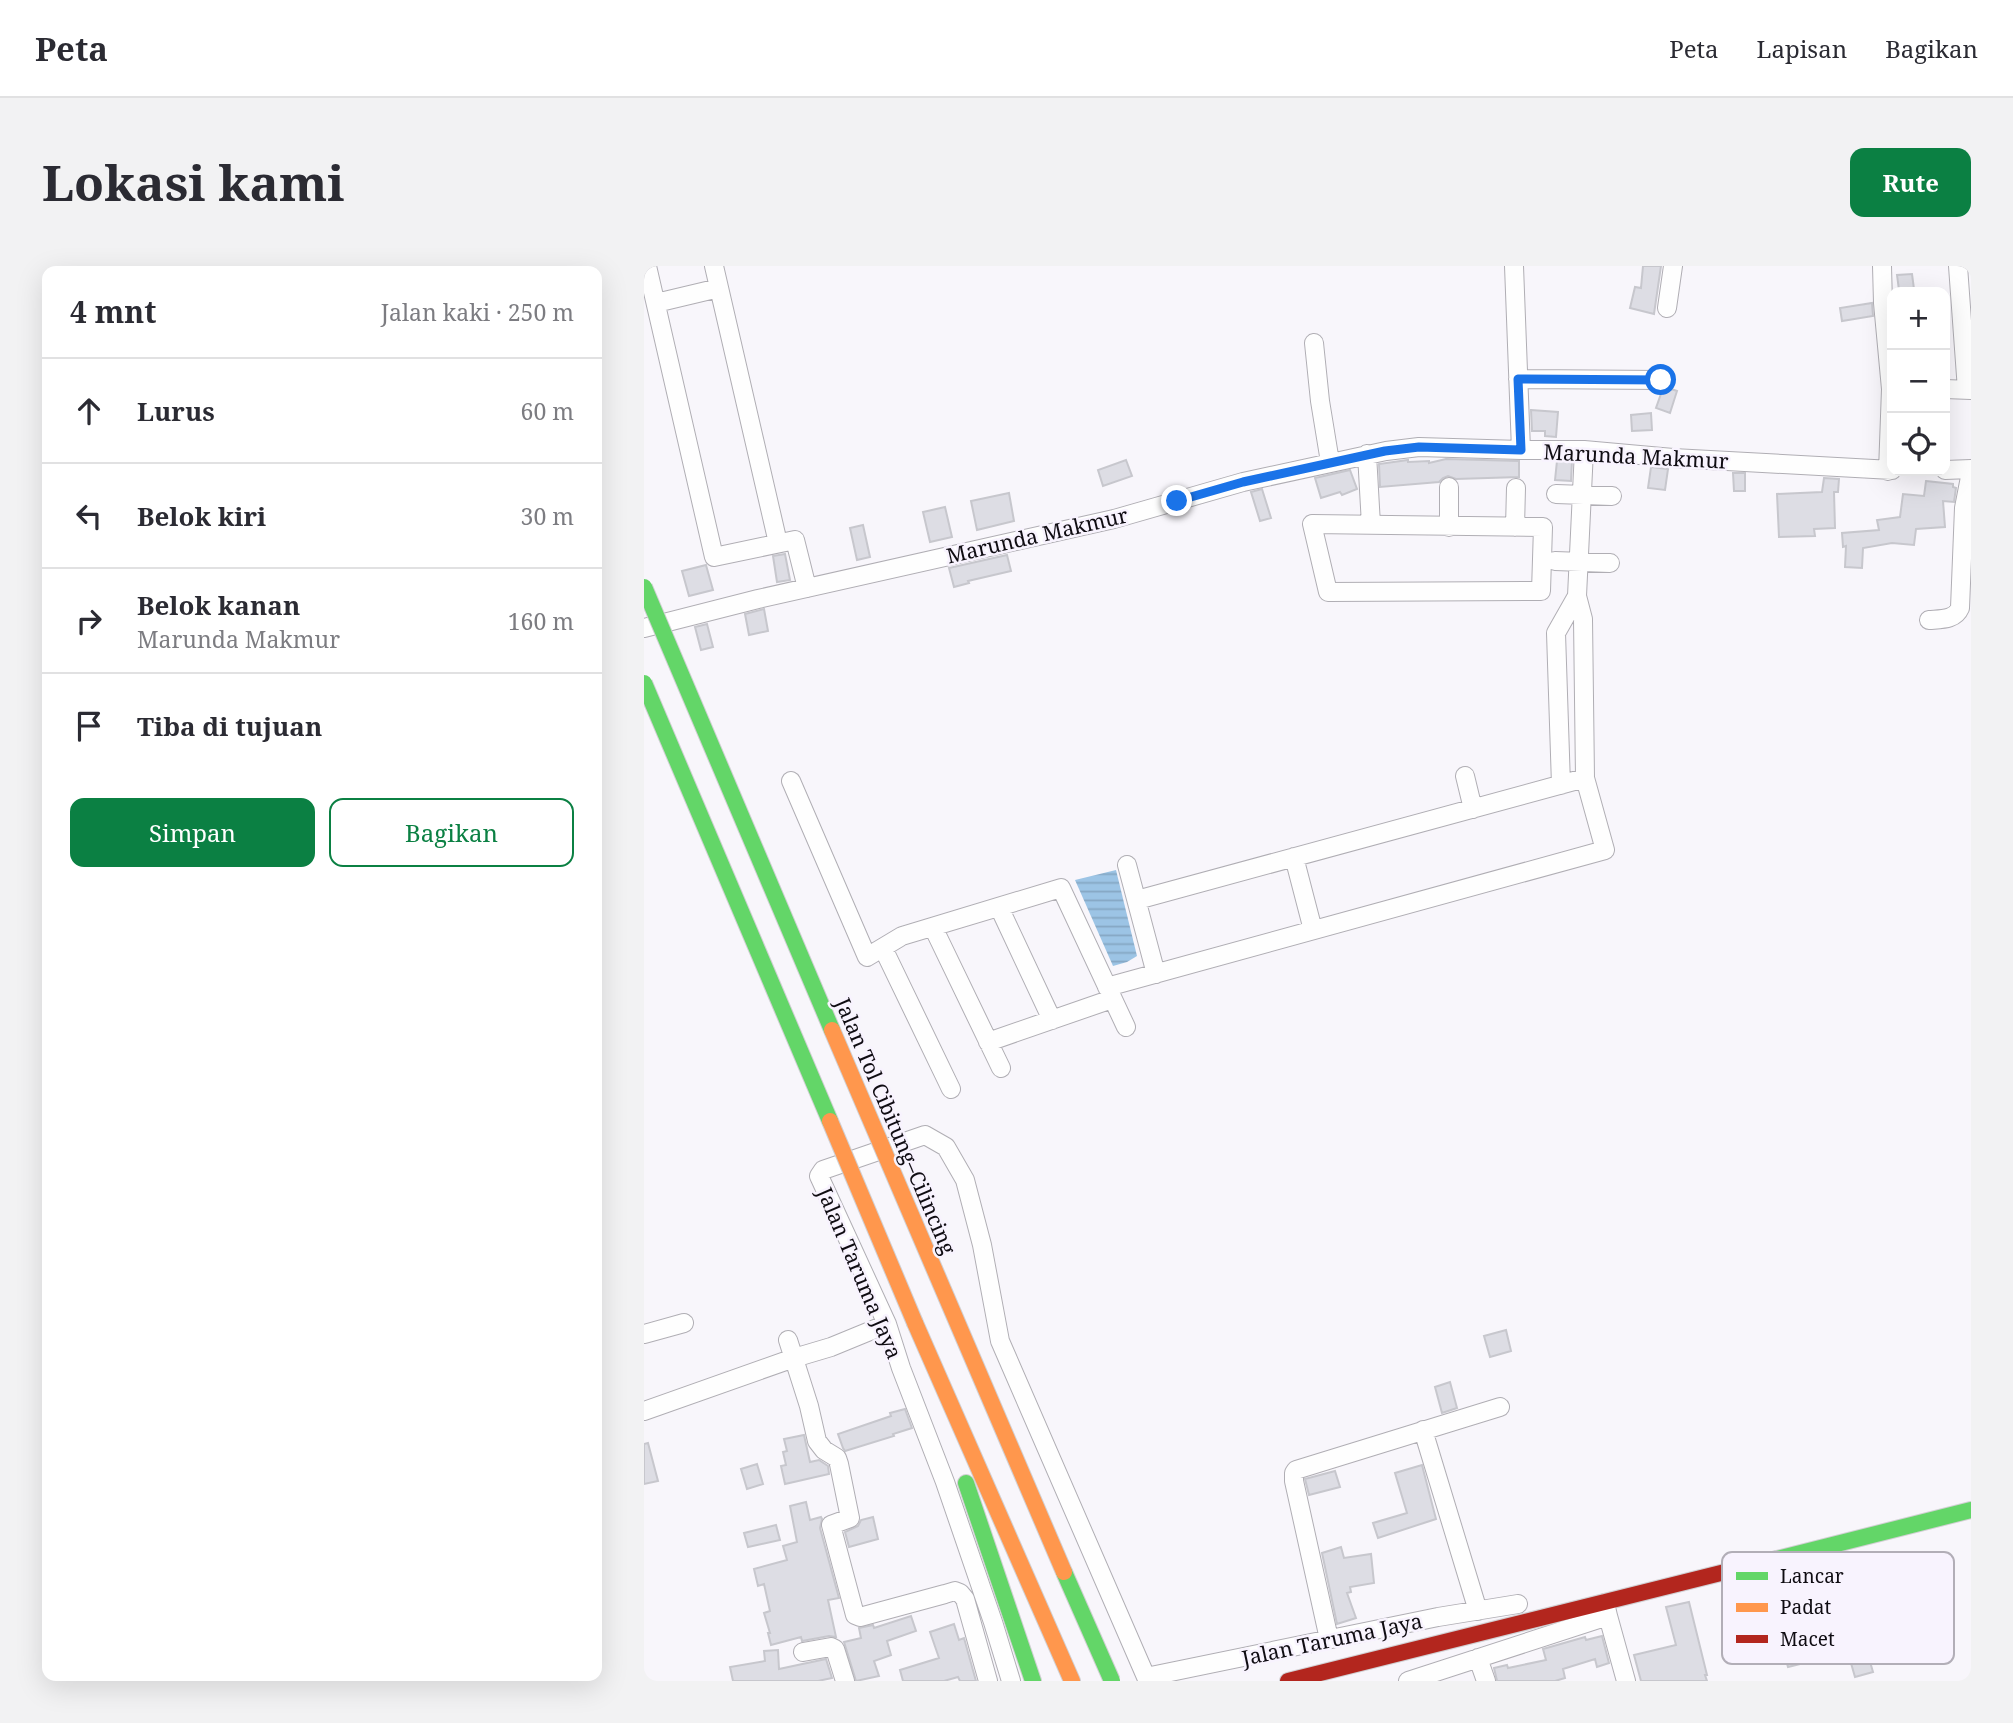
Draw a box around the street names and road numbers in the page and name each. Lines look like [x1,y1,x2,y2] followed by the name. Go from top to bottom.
[1543,437,1729,475] street label: Marunda Makmur
[944,500,1131,569] street label: Marunda Makmur
[829,993,963,1259] street label: Jalan Tol Cibitung–Cilincing
[811,1182,909,1363] street label: Jalan Taruma Jaya
[1238,1606,1425,1672] street label: Jalan Taruma Jaya

